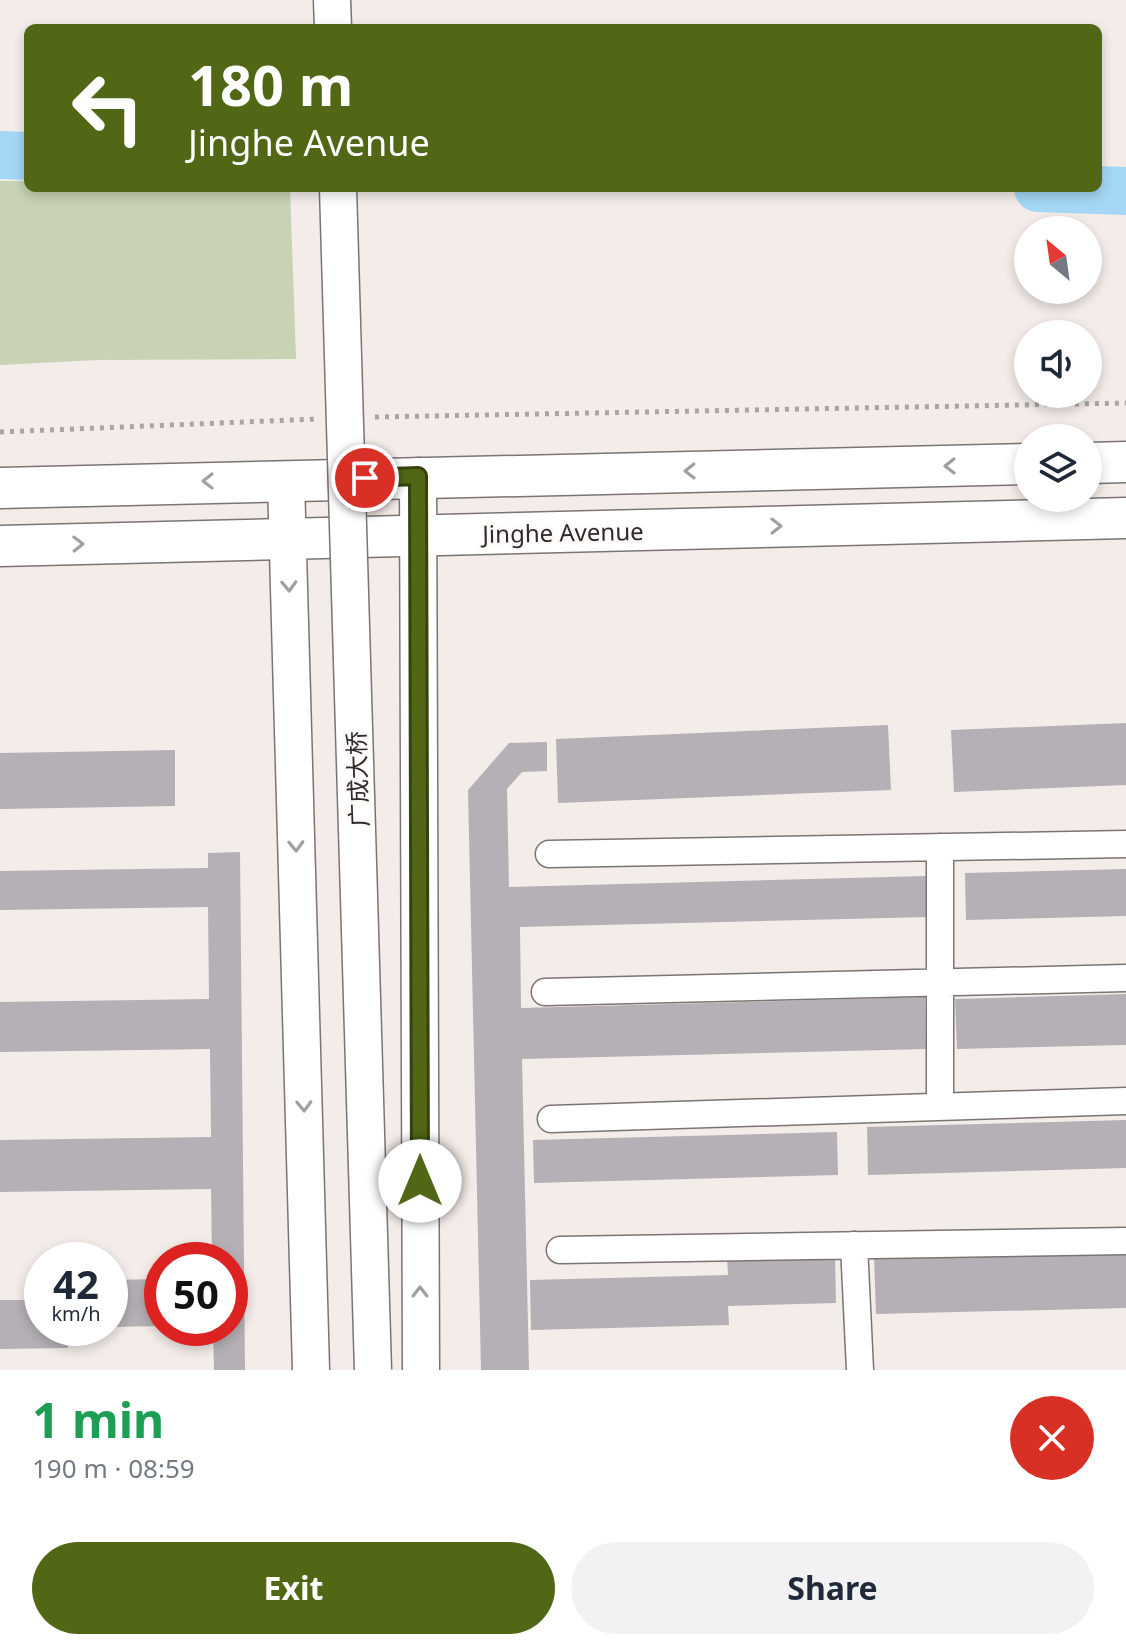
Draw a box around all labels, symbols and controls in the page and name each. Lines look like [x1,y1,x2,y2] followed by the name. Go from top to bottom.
[188,46,353,122] text: 180 m
[56,56,160,160] icon: left
[188,118,430,167] text: Jinghe Avenue
[1014,216,1102,304] north arrow
[1014,216,1102,512] map controls
[1014,320,1102,408] button: sound
[1014,424,1102,512] button: layers
[331,444,399,512] pin
[343,456,387,500] icon: arrive
[943,457,956,475] one-way arrow
[683,462,696,480] one-way arrow
[201,472,214,490] one-way arrow
[480,514,644,550] street label: Jinghe Avenue
[770,518,783,535] one-way arrow
[72,535,85,552] one-way arrow
[281,580,298,593] one-way arrow
[339,730,375,828] street label: 广成大桥
[288,840,305,853] one-way arrow
[295,1100,312,1113] one-way arrow
[378,1139,462,1223] position arrow
[144,1242,248,1346] speed limit sign: 50
[53,1256,99,1311] text: 42
[411,1285,429,1298] one-way arrow
[51,1300,101,1327] text: km/h
[32,1387,164,1452] text: 1 min
[1010,1396,1094,1480] button: close
[32,1450,195,1486] text: 190 m · 08:59
[32,1542,555,1634] button: Exit
[571,1542,1094,1634] button: Share

